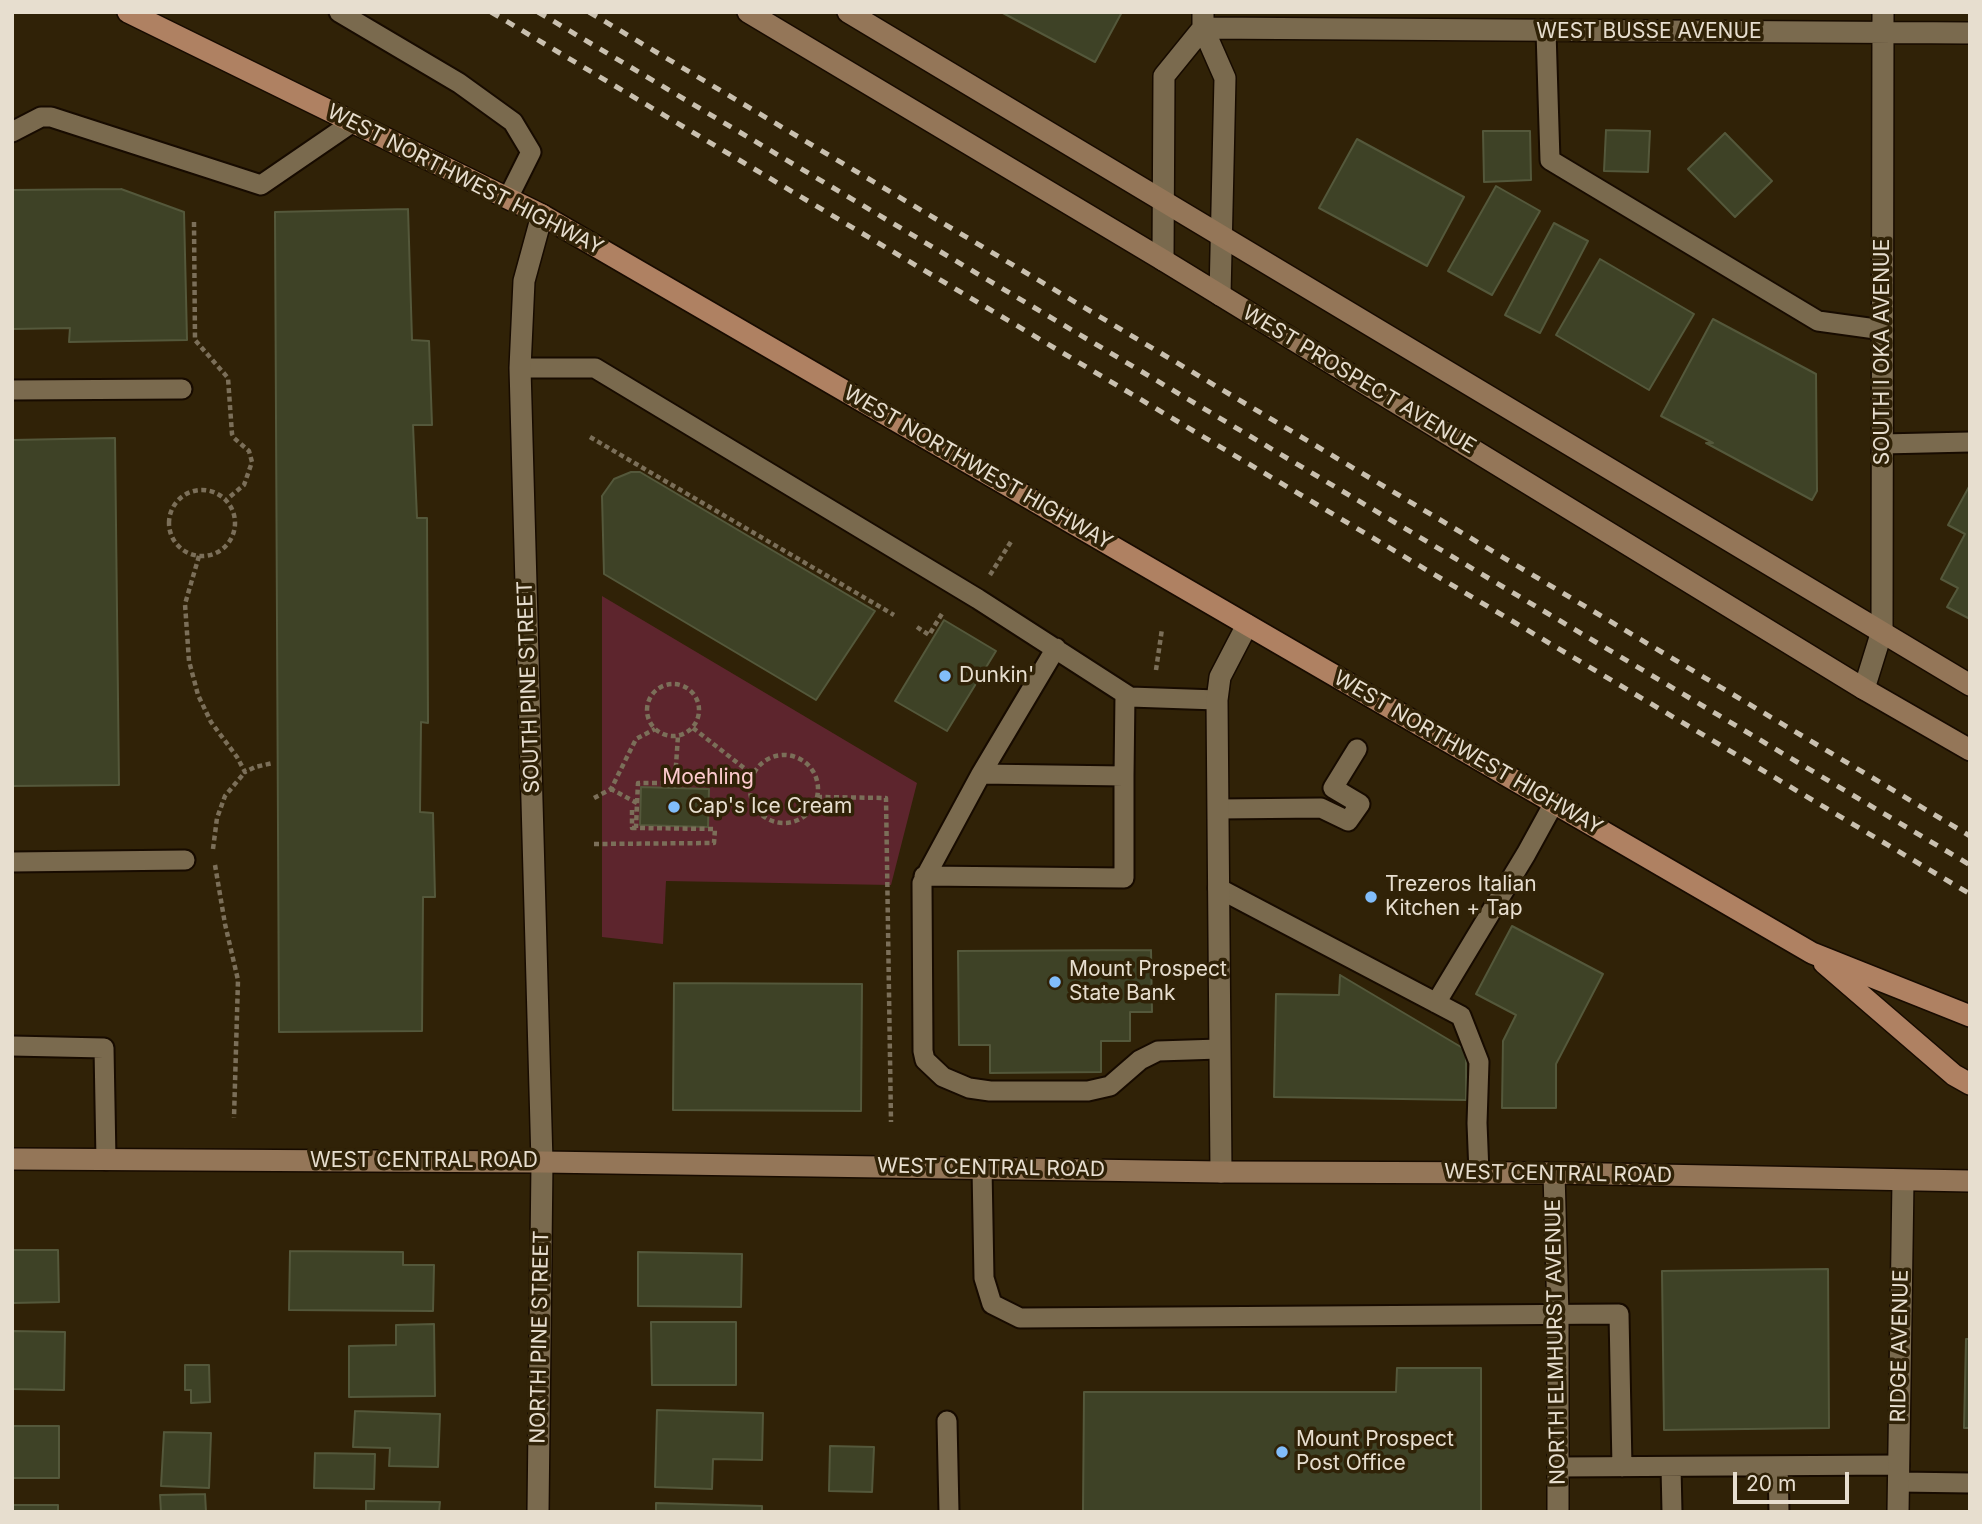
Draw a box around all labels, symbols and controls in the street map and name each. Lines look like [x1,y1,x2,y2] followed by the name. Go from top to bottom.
[1536,19,1762,45] street label: WEST BUSSE AVENUE
[323,99,607,261] street label: WEST NORTHWEST HIGHWAY
[1870,239,1896,465] street label: SOUTH I OKA AVENUE
[1238,300,1480,460] street label: WEST PROSPECT AVENUE
[839,381,1117,555] street label: WEST NORTHWEST HIGHWAY
[513,580,545,794] street label: SOUTH PINE STREET
[959,663,1034,689] place label: Dunkin'
[1329,666,1607,840] street label: WEST NORTHWEST HIGHWAY
[937,668,953,684] marker: Dunkin'
[662,765,754,791] park label: Moehling
[688,794,852,820] place label: Cap's Ice Cream
[666,799,682,815] marker: Cap's Ice Cream
[1385,872,1537,922] place label: Trezeros Italian Kitchen + Tap
[1363,889,1379,905] marker: Trezeros Italian Kitchen + Tap
[1069,957,1227,1007] place label: Mount Prospect State Bank
[1047,974,1063,990] marker: Mount Prospect State Bank
[310,1148,538,1174] street label: WEST CENTRAL ROAD
[877,1153,1105,1183] street label: WEST CENTRAL ROAD
[1444,1159,1672,1189] street label: WEST CENTRAL ROAD
[1541,1199,1571,1485] street label: NORTH ELMHURST AVENUE
[526,1230,554,1444] street label: NORTH PINE STREET
[1886,1269,1914,1423] street label: RIDGE AVENUE
[1296,1427,1454,1477] place label: Mount Prospect Post Office
[1274,1444,1290,1460] marker: Mount Prospect Post Office
[1737,1458,1853,1502] scale bar
[1746,1471,1796,1496] text: 20 m

